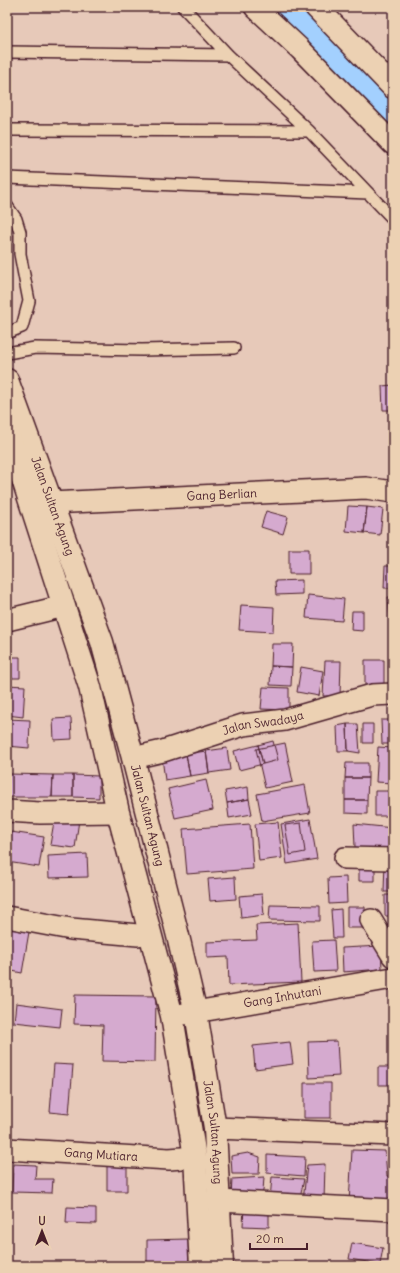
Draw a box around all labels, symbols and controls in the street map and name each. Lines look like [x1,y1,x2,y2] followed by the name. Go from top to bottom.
[28,454,78,557] street label: Jalan Sultan Agung
[186,485,257,504] street label: Gang Berlian
[220,707,305,738] street label: Jalan Swadaya
[128,763,168,868] street label: Jalan Sultan Agung
[242,982,322,1011] street label: Gang Inhutani
[200,1079,226,1185] street label: Jalan Sultan Agung
[63,1145,138,1164] street label: Gang Mutiara
[22,1211,62,1251] north arrow
[38,1214,46,1228] text: U
[250,1225,307,1251] scale bar
[256,1231,284,1246] text: 20 m

